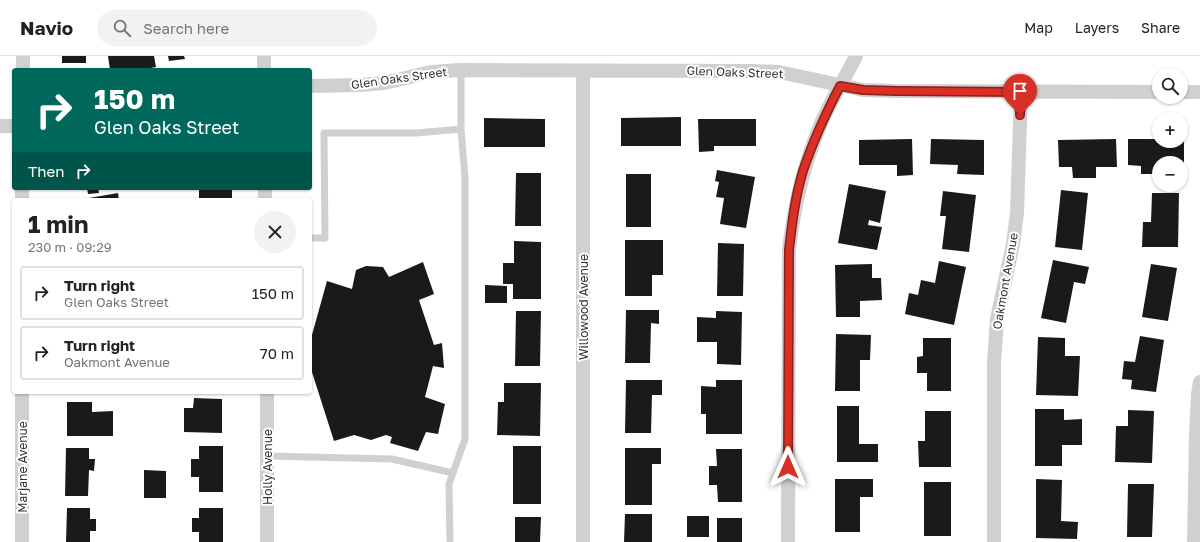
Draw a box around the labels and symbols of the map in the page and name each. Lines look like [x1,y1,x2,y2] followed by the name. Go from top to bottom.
[686,63,784,81] street label: Glen Oaks Street
[350,64,448,92] street label: Glen Oaks Street
[1003,74,1037,115] pin
[989,232,1021,330] street label: Oakmont Avenue
[576,254,591,360] street label: Willowood Avenue
[15,421,30,513] street label: Marjane Avenue
[260,429,275,505] street label: Holly Avenue
[767,446,809,488] position arrow

